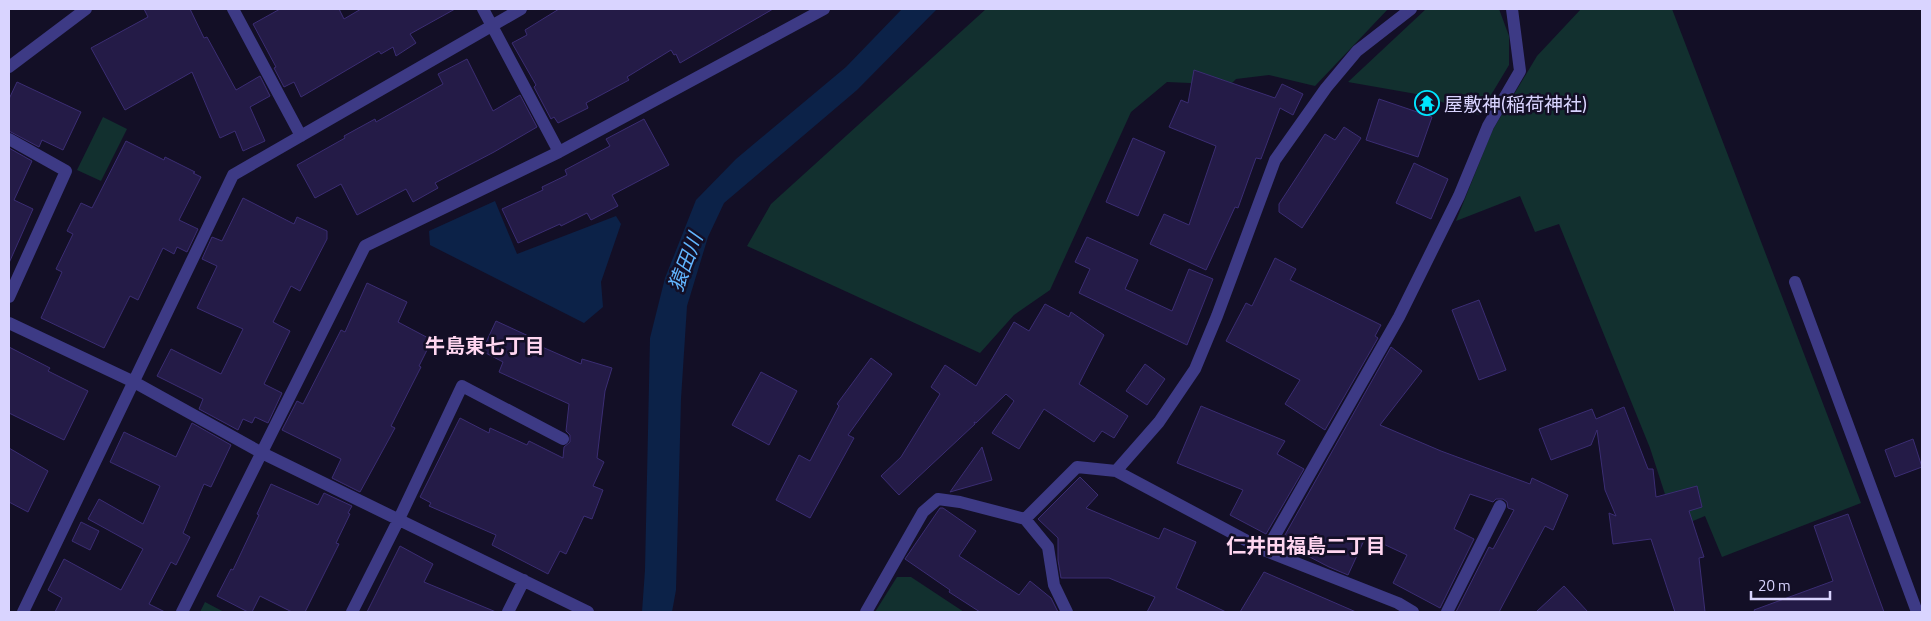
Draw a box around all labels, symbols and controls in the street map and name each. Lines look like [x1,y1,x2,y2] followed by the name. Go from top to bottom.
[1444,89,1587,118] place label: 屋敷神(稲荷神社)
[1414,90,1440,116] temple icon: 屋敷神(稲荷神社)
[660,227,711,296] water label: 猿田川
[425,330,545,361] district label: 牛島東七丁目
[1226,530,1386,561] district label: 仁井田福島二丁目
[1751,568,1830,600] scale bar
[1758,574,1791,597] text: 20 m

